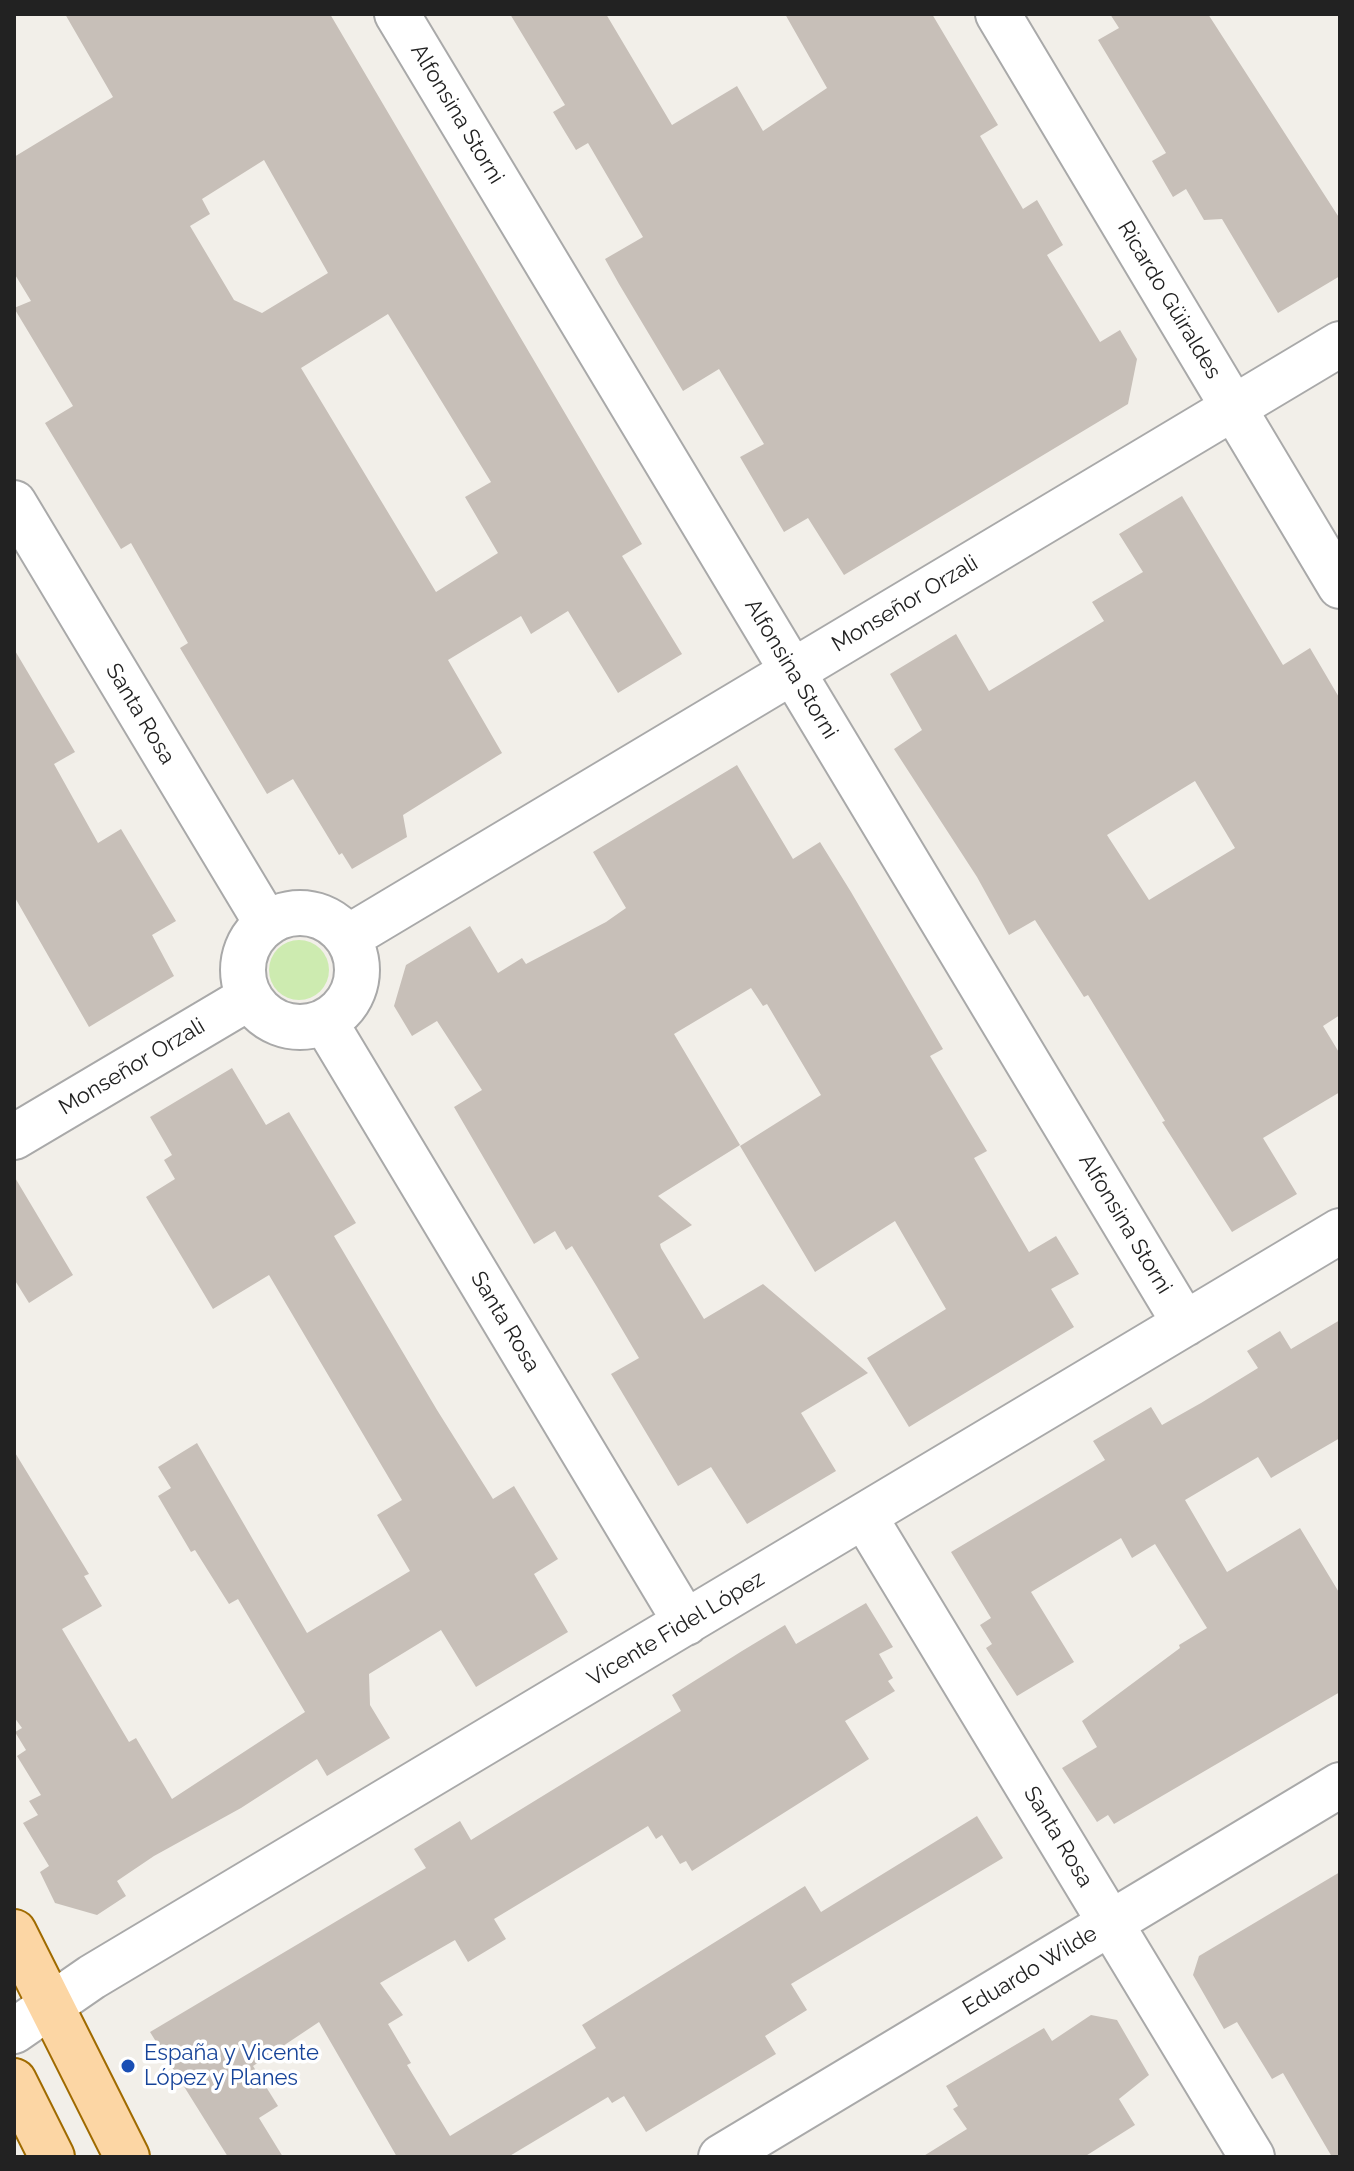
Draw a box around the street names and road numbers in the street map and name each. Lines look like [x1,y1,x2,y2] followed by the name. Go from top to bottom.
[405,39,509,189] street label: Alfonsina Storni
[1111,216,1227,384] street label: Ricardo Güiraldes
[827,550,983,658] street label: Monseñor Orzali
[739,594,843,744] street label: Alfonsina Storni
[100,659,180,769] street label: Santa Rosa
[54,1013,210,1121] street label: Monseñor Orzali
[1073,1149,1177,1299] street label: Alfonsina Storni
[465,1267,545,1377] street label: Santa Rosa
[583,1566,769,1692] street label: Vicente Fidel López
[1018,1782,1098,1892] street label: Santa Rosa
[958,1921,1102,2021] street label: Eduardo Wilde

